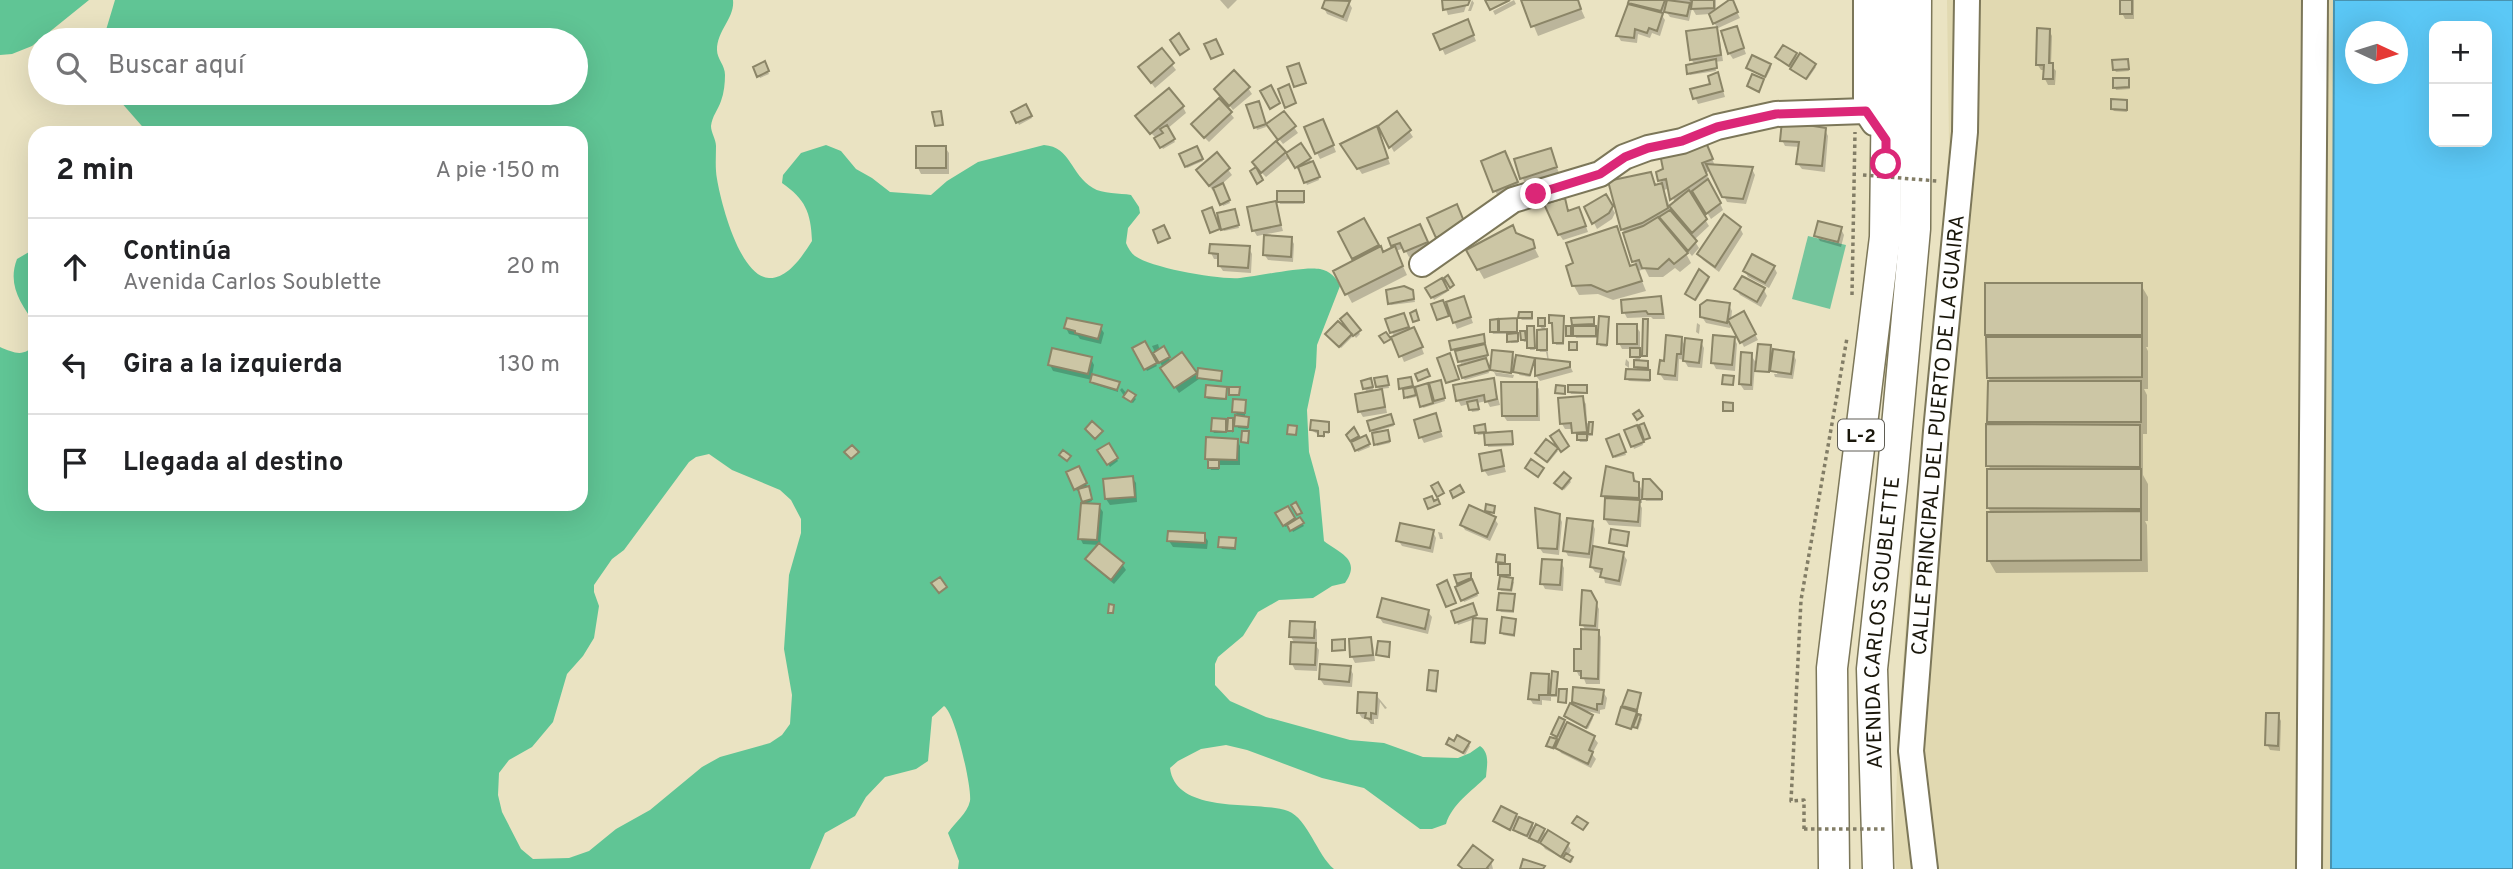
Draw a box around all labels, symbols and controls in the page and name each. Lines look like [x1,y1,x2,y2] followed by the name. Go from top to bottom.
[2345,21,2408,84] north arrow
[2429,21,2492,147] map controls
[2429,21,2492,84] button: +
[28,28,588,105] search box
[52,48,90,86] icon: search
[108,50,245,83] text: Buscar aquí
[2429,84,2492,147] button: −
[1870,148,1901,179] route start
[56,153,134,190] text: 2 min
[435,157,560,186] text: A pie · 150 m
[1520,178,1551,209] route end
[1907,214,1972,656] street label: CALLE PRINCIPAL DEL PUERTO DE LA GUAIRA
[123,236,231,269] text: Continúa
[56,248,94,286] icon: ahead
[506,253,560,282] text: 20 m
[123,269,381,298] text: Avenida Carlos Soublette
[56,346,94,384] icon: left
[123,349,342,382] text: Gira a la izquierda
[498,351,560,380] text: 130 m
[1838,420,1884,450] road number: L-2
[56,444,94,482] icon: arrive
[123,447,343,480] text: Llegada al destino
[1860,475,1907,769] street label: AVENIDA CARLOS SOUBLETTE

